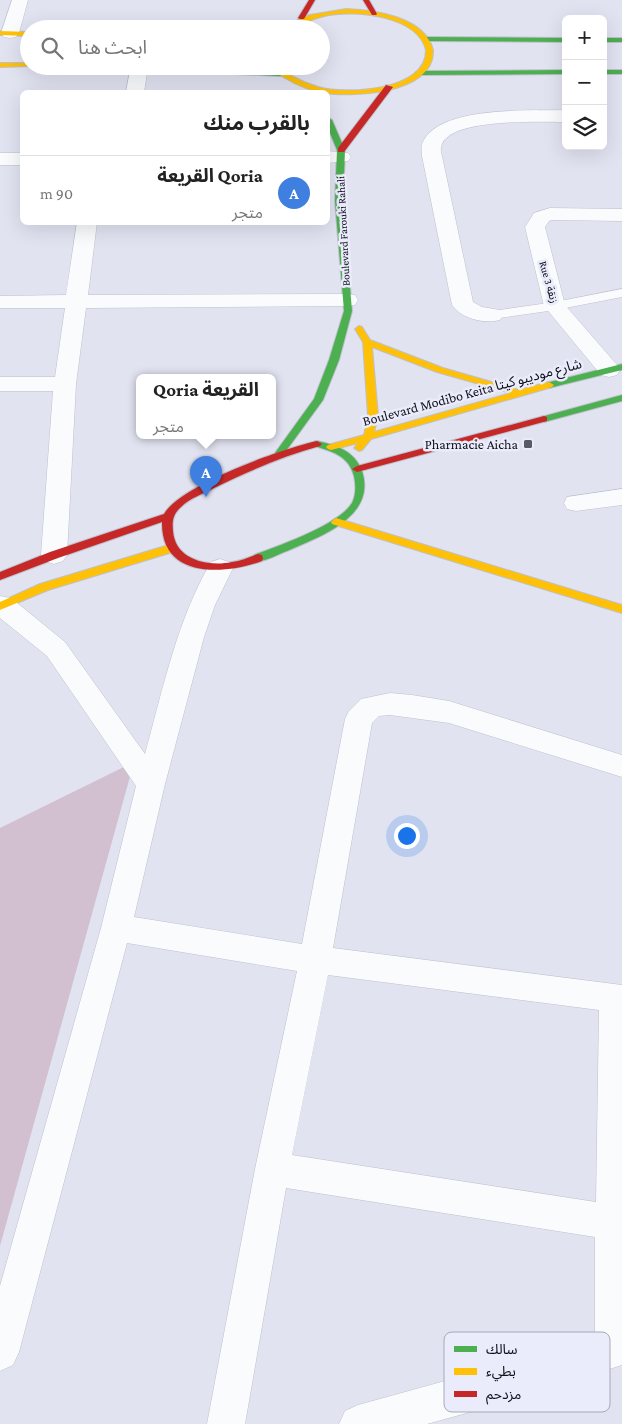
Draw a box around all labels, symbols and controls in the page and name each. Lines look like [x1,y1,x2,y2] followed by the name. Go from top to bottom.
[562,15,607,150] map controls
[562,15,607,60] button: +
[20,20,330,75] search box
[38,34,66,62] icon: search
[78,37,147,58] text: ابحث هنا
[562,60,607,105] button: −
[562,105,607,150] button: layers
[204,111,310,135] text: بالقرب منك
[157,165,263,186] text: Qoria القريعة
[334,176,352,286] street label: Boulevard Farouki Rahali
[40,185,73,202] text: 90 m
[289,185,299,202] text: A
[232,204,263,221] text: متجر
[536,259,561,305] street label: Rue 3 زنقة
[361,355,584,432] street label: Boulevard Modibo Keita شارع موديبو كيتا
[136,374,276,439] popup
[153,379,259,400] text: Qoria القريعة
[153,418,184,435] text: متجر
[425,436,519,452] place label: Pharmacie Aicha
[522,438,534,450] marker: Pharmacie Aicha
[190,456,222,497] pin: A
[394,823,420,849] your location
[444,1332,610,1412] legend
[486,1341,518,1357] text: سالك
[486,1363,516,1382] text: بطيء
[486,1386,521,1405] text: مزدحم

